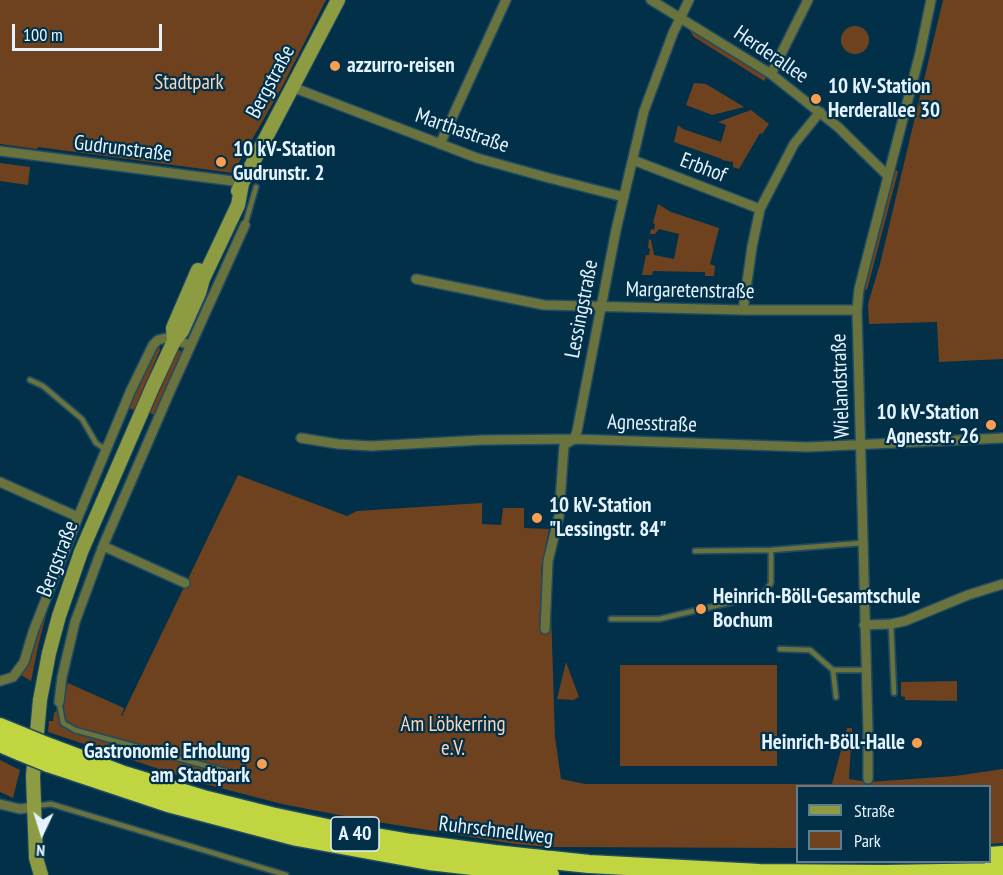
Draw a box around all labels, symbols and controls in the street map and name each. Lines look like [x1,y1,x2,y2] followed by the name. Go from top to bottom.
[15,12,165,50] scale bar
[729,21,813,89] street label: Herderallee
[23,23,63,46] text: 100 m
[241,41,301,123] street label: Bergstraße
[347,53,455,79] place label: azzurro-reisen
[328,59,342,73] marker: azzurro-reisen
[154,70,224,96] park label: Stadtpark
[828,74,940,124] place label: 10 kV-Station Herderallee 30
[809,92,823,106] marker: 10 kV-Station Herderallee 30
[412,103,512,159] street label: Marthastraße
[73,130,173,168] street label: Gudrunstraße
[233,137,336,187] place label: 10 kV-Station Gudrunstr. 2
[676,148,730,188] street label: Erbhof
[214,155,228,169] marker: 10 kV-Station Gudrunstr. 2
[560,258,604,360] street label: Lessingstraße
[625,277,755,305] street label: Margaretenstraße
[827,333,855,439] street label: Wielandstraße
[876,400,979,450] place label: 10 kV-Station Agnesstr. 26
[607,410,697,438] street label: Agnesstraße
[984,418,998,432] marker: 10 kV-Station Agnesstr. 26
[549,493,667,543] place label: 10 kV-Station "Lessingstr. 84"
[530,511,544,525] marker: 10 kV-Station "Lessingstr. 84"
[32,517,84,601] street label: Bergstraße
[713,584,921,634] place label: Heinrich-Böll-Gesamtschule Bochum
[694,602,708,616] marker: Heinrich-Böll-Gesamtschule Bochum
[401,712,505,762] park label: Am Löbkerring e.V.
[762,730,905,756] place label: Heinrich-Böll-Halle
[910,736,924,750] marker: Heinrich-Böll-Halle
[84,739,250,789] place label: Gastronomie Erholung am Stadtpark
[255,757,269,771] marker: Gastronomie Erholung am Stadtpark
[796,785,991,863] legend
[854,799,895,822] text: Straße
[12,803,72,863] north arrow
[437,811,555,851] street label: Ruhrschnellweg
[331,817,379,851] road number: A 40
[854,829,881,852] text: Park
[36,841,46,861] text: N

